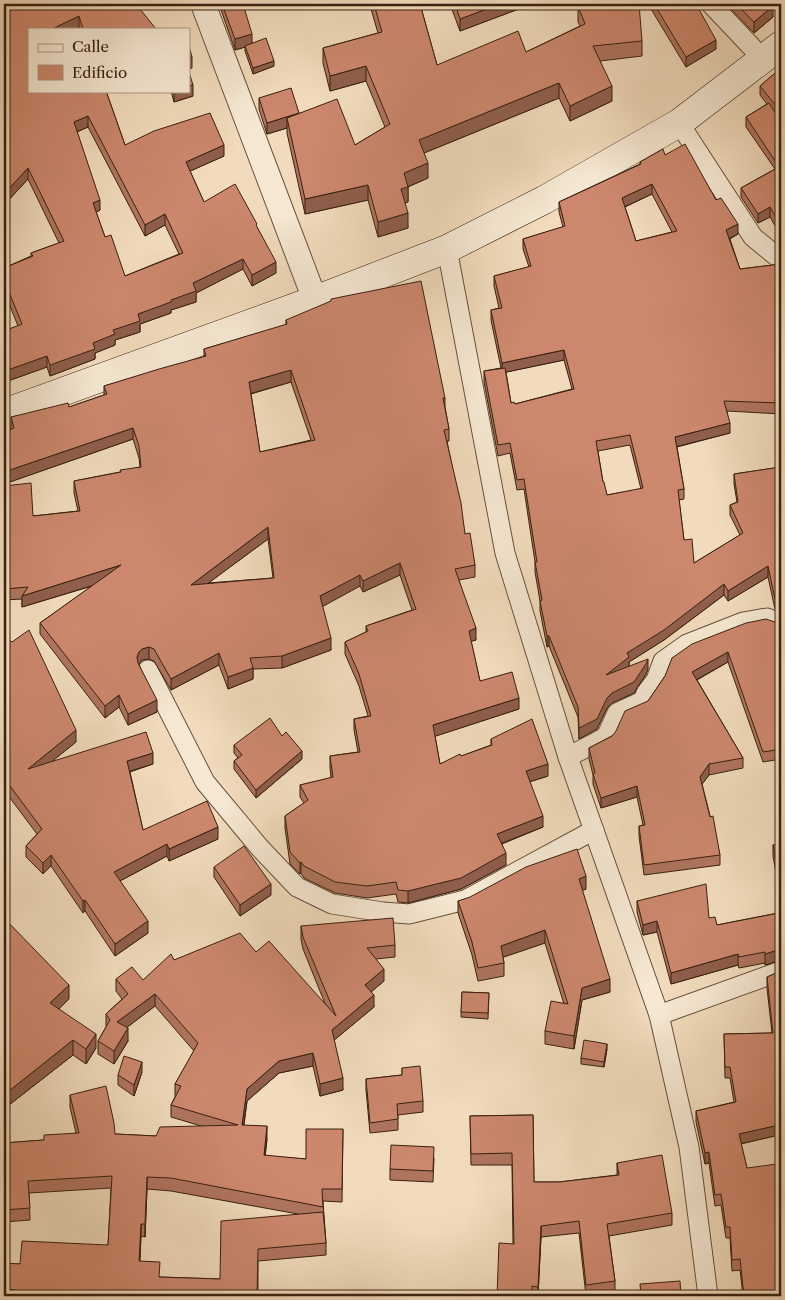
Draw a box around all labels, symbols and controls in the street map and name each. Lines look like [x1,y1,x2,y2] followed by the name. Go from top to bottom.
[28,28,190,92] legend
[72,37,109,56] text: Calle
[72,63,127,82] text: Edificio

